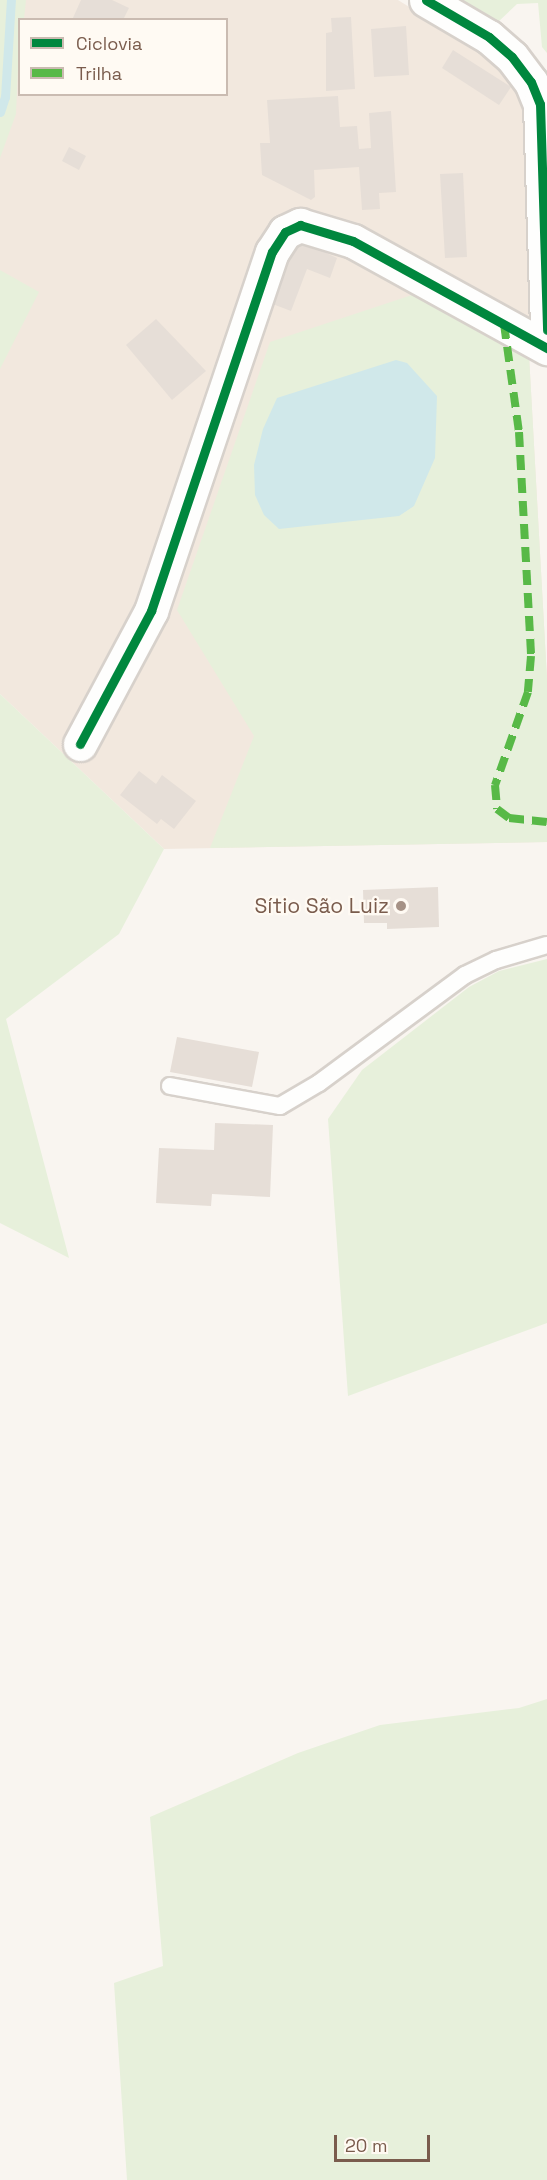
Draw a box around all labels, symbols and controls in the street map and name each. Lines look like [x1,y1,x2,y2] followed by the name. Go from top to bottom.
[18,18,228,96] legend
[76,32,142,55] text: Ciclovia
[76,62,122,85] text: Trilha
[254,893,389,919] place label: Sítio São Luiz
[394,899,408,913] marker: Sítio São Luiz
[337,2123,433,2161] scale bar
[345,2134,388,2157] text: 20 m

